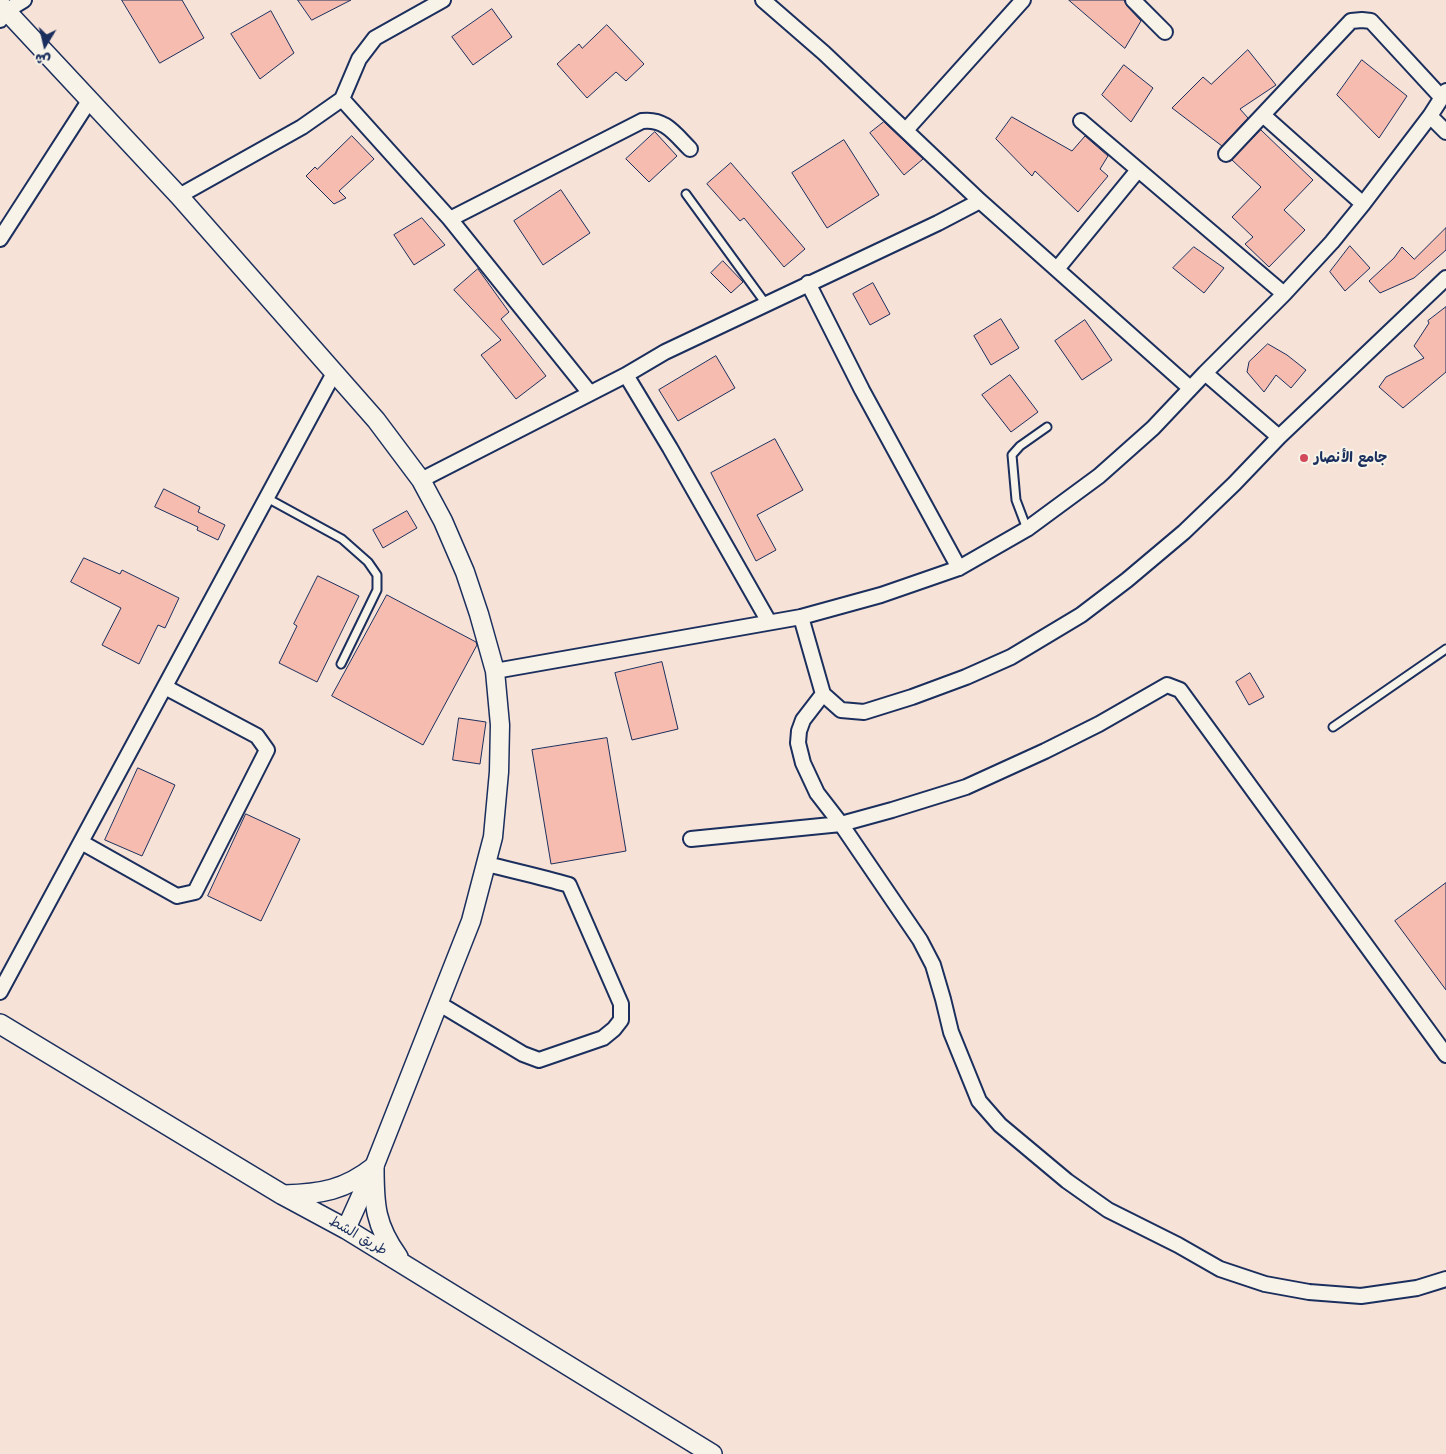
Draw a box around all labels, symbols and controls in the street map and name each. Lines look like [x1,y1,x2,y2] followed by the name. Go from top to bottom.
[20,20,70,70] north arrow
[33,49,52,72] text: ش
[1314,450,1387,466] place label: جامع الأنصار
[1298,452,1310,464] marker: جامع الأنصار
[326,1213,390,1259] street label: طريق الشط

